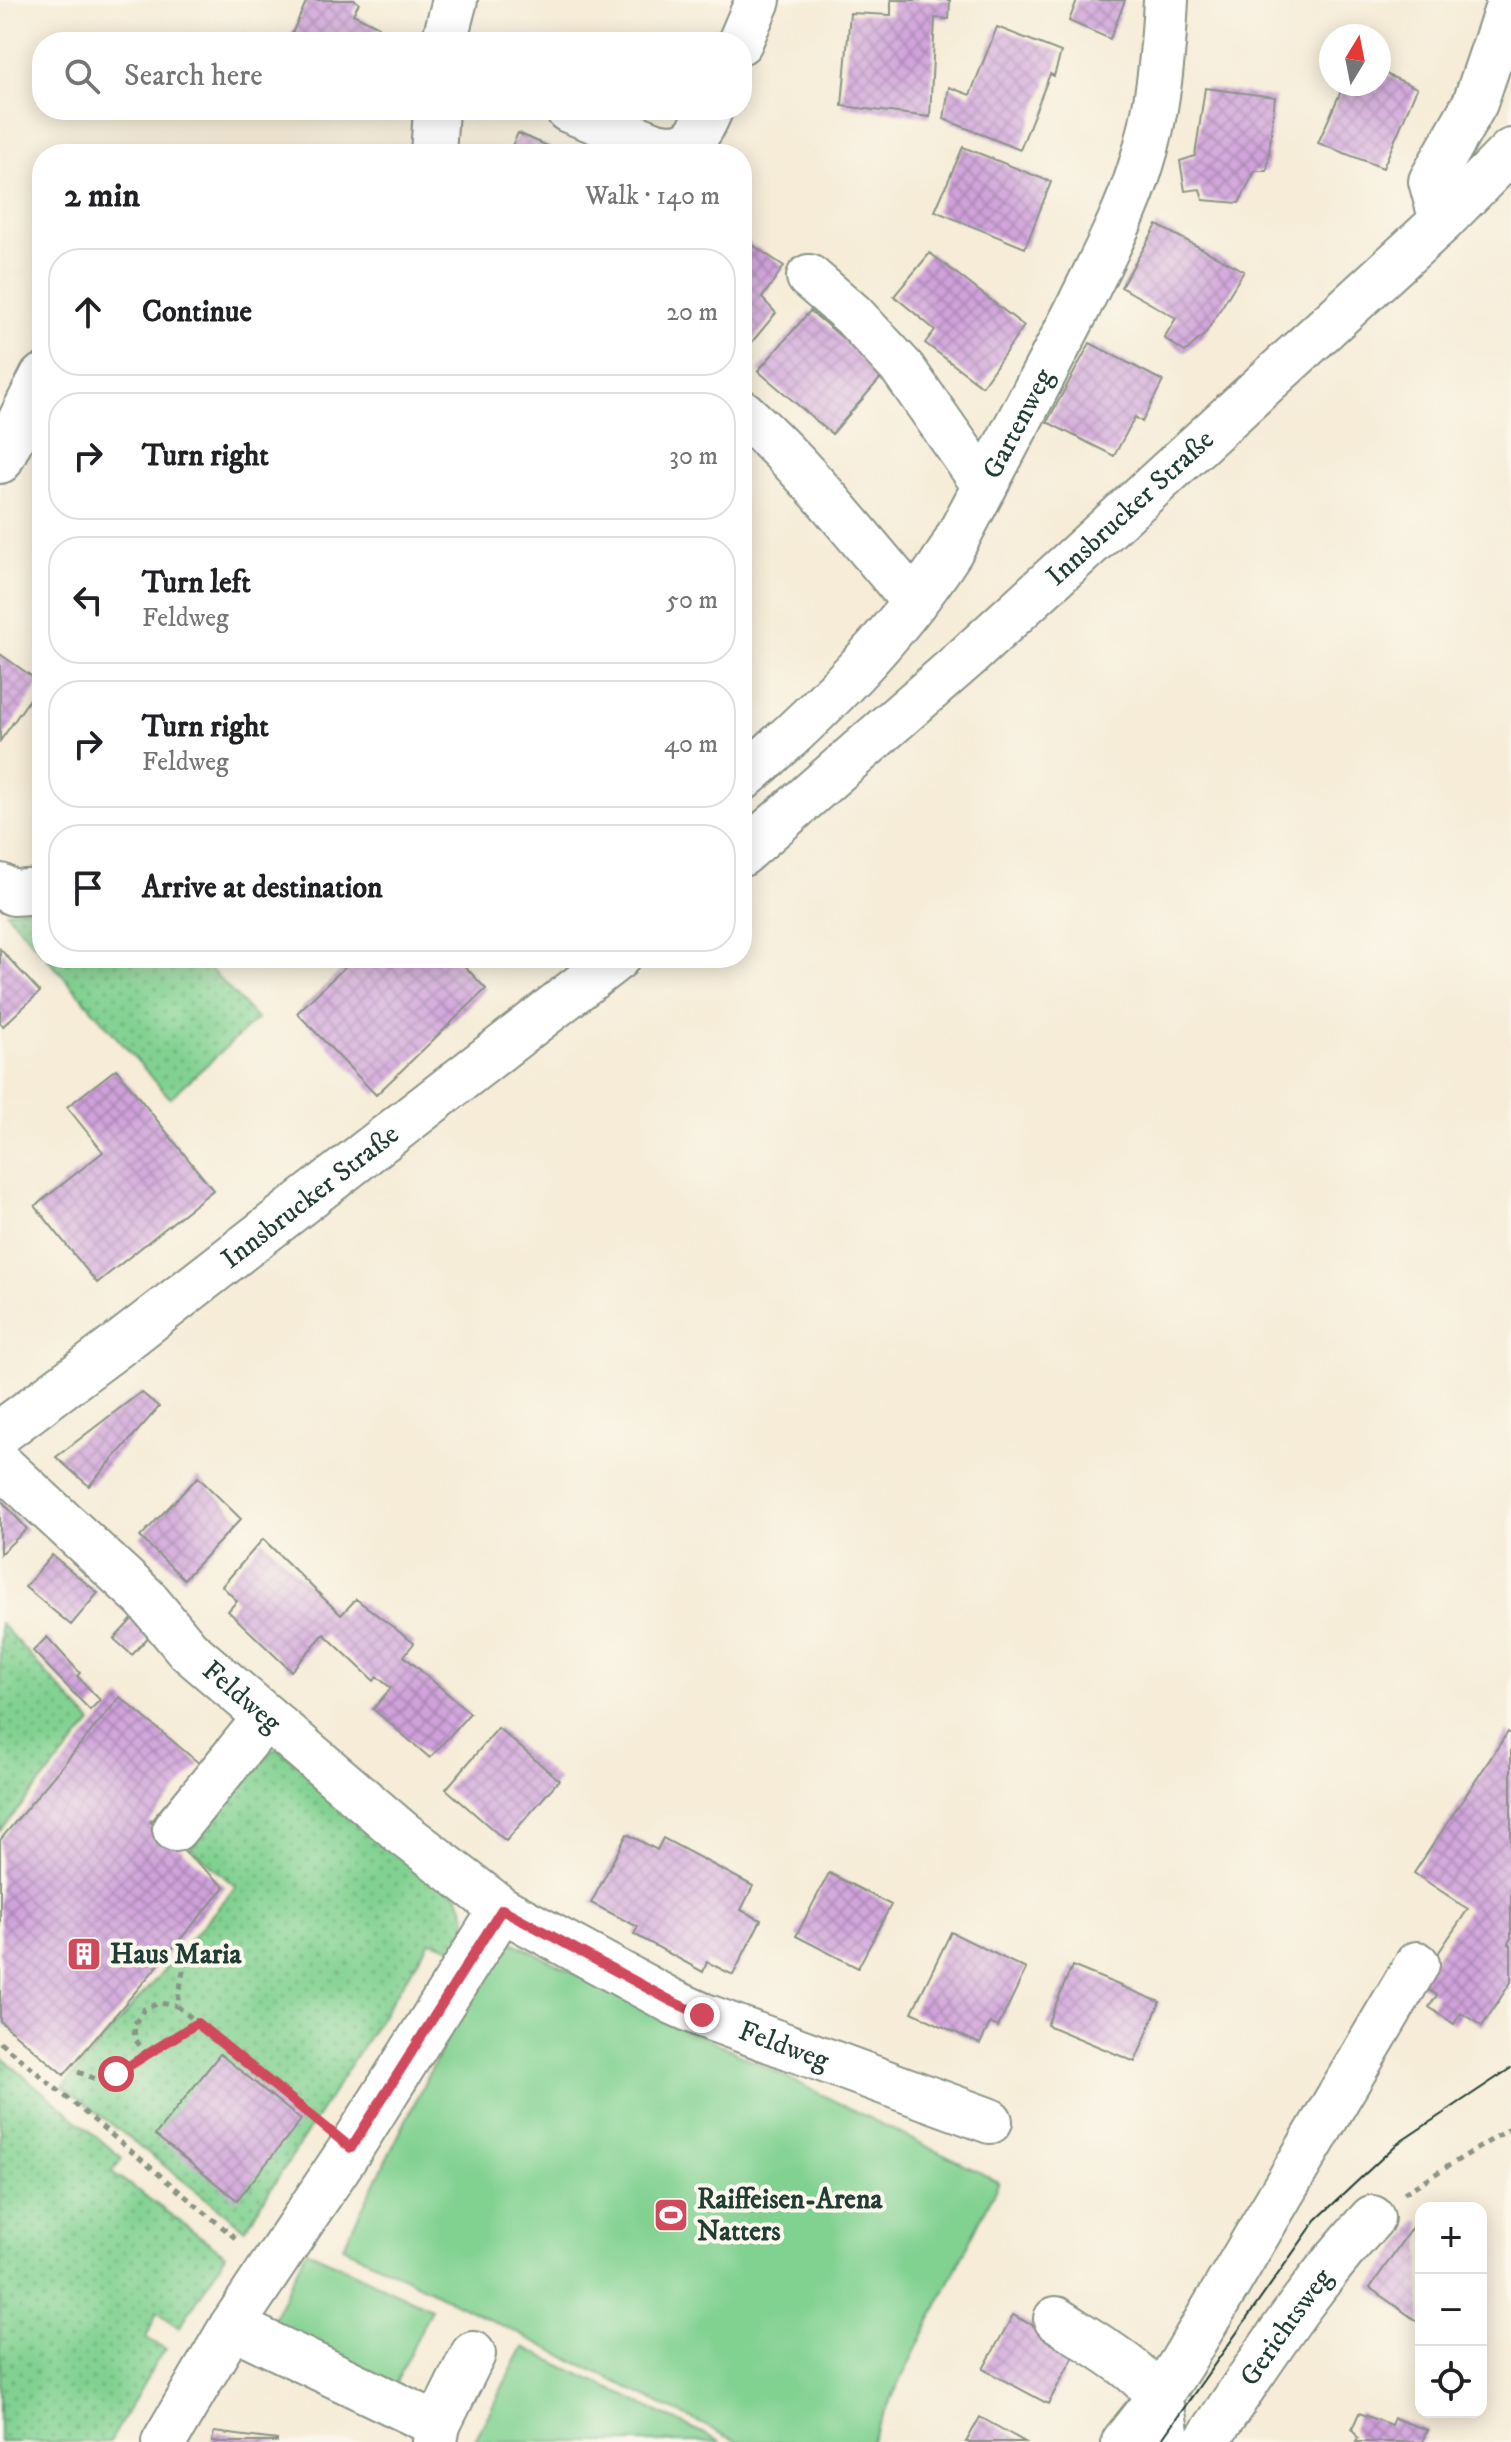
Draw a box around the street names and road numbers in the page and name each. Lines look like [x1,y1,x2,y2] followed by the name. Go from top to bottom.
[974,362,1061,485] street label: Gartenweg
[1039,422,1221,593] street label: Innsbrucker Straße
[214,1116,406,1276] street label: Innsbrucker Straße
[195,1653,289,1740] street label: Feldweg
[734,2013,834,2078] street label: Feldweg
[1232,2261,1340,2393] street label: Gerichtsweg

